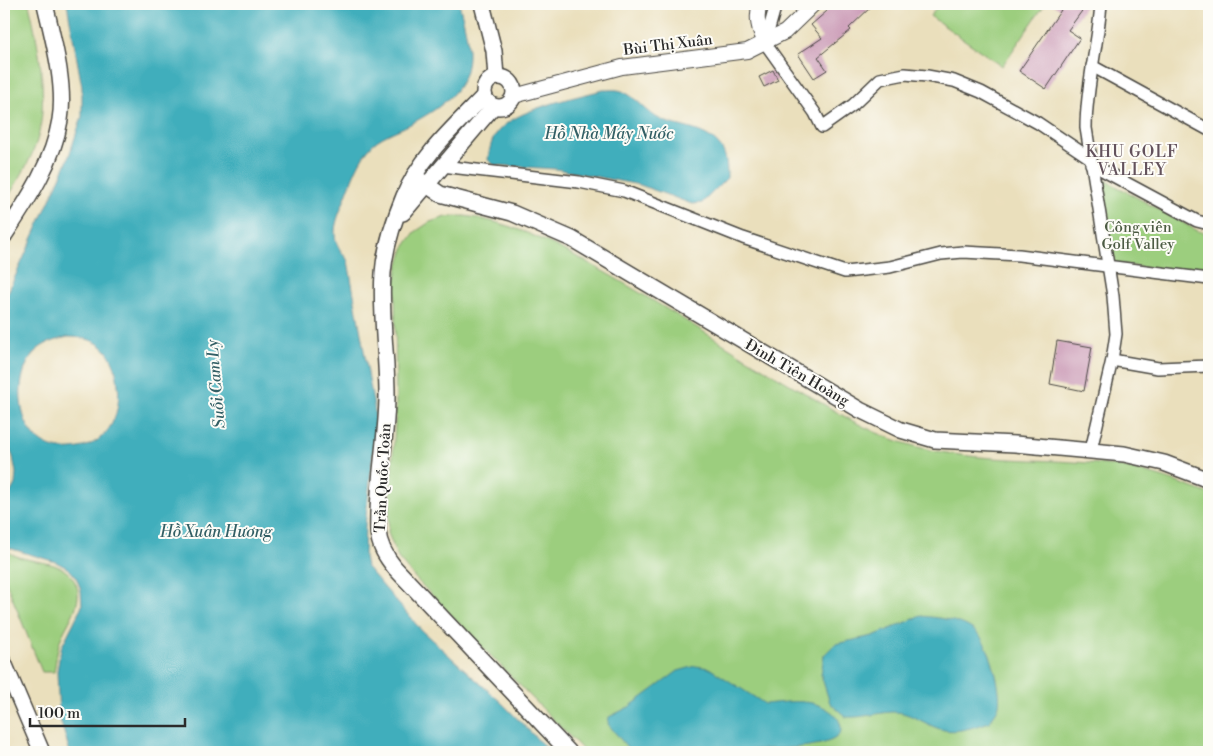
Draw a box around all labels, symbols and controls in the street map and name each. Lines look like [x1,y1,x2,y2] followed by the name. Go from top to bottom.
[621,30,714,60] street label: Bùi Thị Xuân
[544,124,674,144] water label: Hồ Nhà Máy Nước
[1086,142,1179,180] district label: KHU GOLF VALLEY
[1101,218,1175,254] park label: Công viên Golf Valley
[741,335,853,411] street label: Đinh Tiên Hoàng
[202,338,230,429] water label: Suối Cam Ly
[371,423,395,533] street label: Trần Quốc Toản
[159,522,273,542] water label: Hồ Xuân Hương
[30,696,185,728] scale bar
[38,704,80,723] text: 100 m

